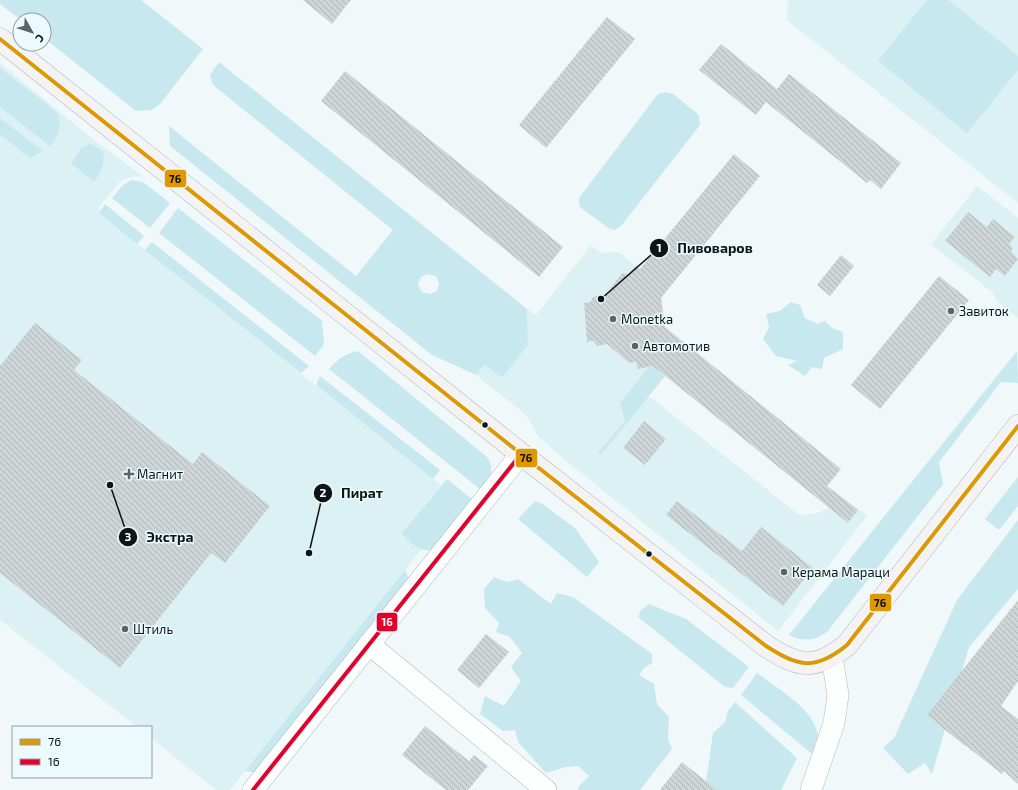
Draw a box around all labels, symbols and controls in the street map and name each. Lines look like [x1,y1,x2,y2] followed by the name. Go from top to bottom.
[12,12,52,52] north arrow
[33,32,47,46] text: С
[164,169,187,188] line badge: 76
[169,172,182,185] text: 76
[649,235,760,261] callout: Пивоваров
[677,239,753,256] text: Пивоваров
[656,240,662,254] text: 1
[959,303,1009,319] place label: Завиток
[946,306,956,316] marker: Завиток
[621,311,673,327] place label: Monetka
[608,314,618,324] marker: Monetka
[643,338,710,354] place label: Автомотив
[630,341,640,351] marker: Автомотив
[480,420,490,430] unlabelled marker
[515,448,538,468] line badge: 76
[520,451,533,464] text: 76
[137,466,184,482] place label: Магнит
[124,469,134,479] marker: Магнит
[313,480,391,506] callout: Пират
[341,484,383,501] text: Пират
[320,485,327,499] text: 2
[118,524,201,550] callout: Экстра
[147,528,193,545] text: Экстра
[125,529,132,543] text: 3
[644,549,654,559] unlabelled marker
[792,564,890,580] place label: Керама Мараци
[779,567,789,577] marker: Керама Мараци
[869,593,892,612] line badge: 76
[874,596,887,609] text: 76
[376,612,398,632] line badge: 16
[381,615,393,628] text: 16
[133,621,173,637] place label: Штиль
[120,624,130,634] marker: Штиль
[12,726,152,778] legend
[48,734,61,748] text: 76
[48,754,60,768] text: 16

